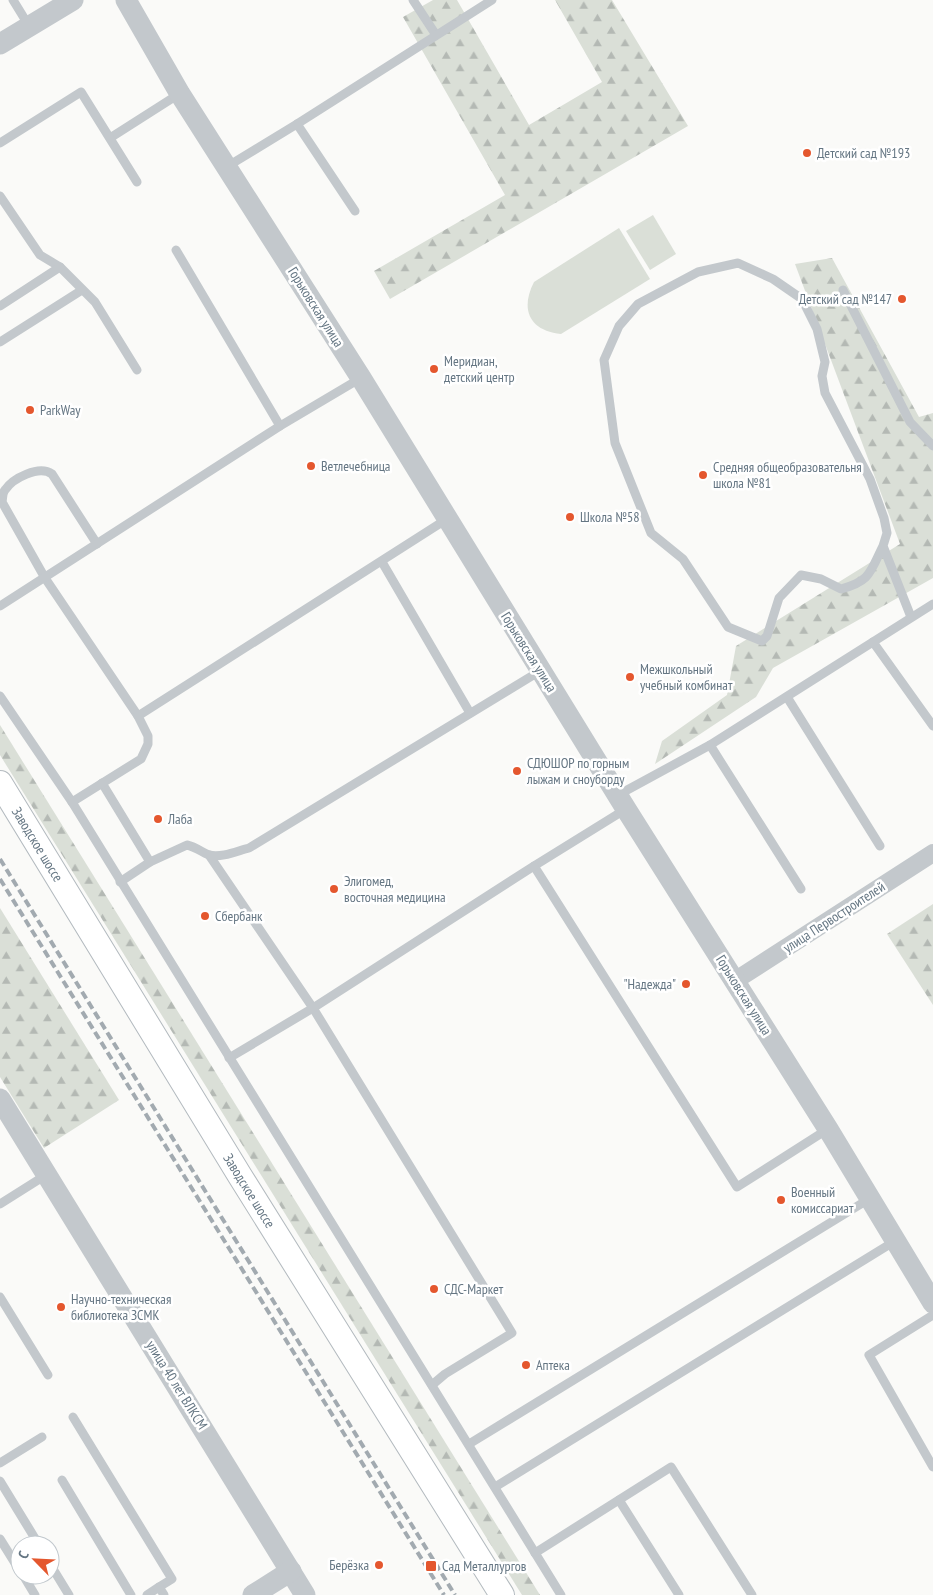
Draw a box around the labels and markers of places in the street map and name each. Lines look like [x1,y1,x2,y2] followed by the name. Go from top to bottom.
[817,144,910,162] place label: Детский сад №193
[801,147,813,159] marker: Детский сад №193
[799,290,892,308] place label: Детский сад №147
[896,293,908,305] marker: Детский сад №147
[444,352,515,386] place label: Меридиан, детский центр
[428,363,440,375] marker: Меридиан, детский центр
[40,401,81,419] place label: ParkWay
[24,404,36,416] marker: ParkWay
[321,457,390,475] place label: Ветлечебница
[713,458,862,492] place label: Средняя общеобразовательня школа №81
[305,460,317,472] marker: Ветлечебница
[697,469,709,481] marker: Средняя общеобразовательня школа №81
[580,508,640,526] place label: Школа №58
[564,511,576,523] marker: Школа №58
[640,660,733,694] place label: Межшкольный учебный комбинат
[624,671,636,683] marker: Межшкольный учебный комбинат
[526,754,629,788] place label: СДЮШОР по горным лыжам и сноуборду
[511,765,523,777] marker: СДЮШОР по горным лыжам и сноуборду
[167,810,192,828] place label: Лаба
[152,813,164,825] marker: Лаба
[344,872,446,906] place label: Элигомед, восточная медицина
[328,883,340,895] marker: Элигомед, восточная медицина
[215,907,263,925] place label: Сбербанк
[199,910,211,922] marker: Сбербанк
[624,975,676,993] place label: "Надежда"
[680,978,692,990] marker: "Надежда"
[791,1183,854,1217] place label: Военный комиссариат
[775,1194,787,1206] marker: Военный комиссариат
[444,1280,504,1298] place label: СДС-Маркет
[428,1283,440,1295] marker: СДС-Маркет
[71,1290,171,1324] place label: Научно-техническая библиотека ЗСМК
[55,1301,67,1313] marker: Научно-техническая библиотека ЗСМК
[536,1356,570,1374] place label: Аптека
[520,1359,532,1371] marker: Аптека
[329,1556,369,1574] place label: Берёзка
[442,1557,527,1575] place label: Сад Металлургов
[373,1559,385,1571] marker: Берёзка
[424,1559,438,1573] marker: Сад Металлургов

